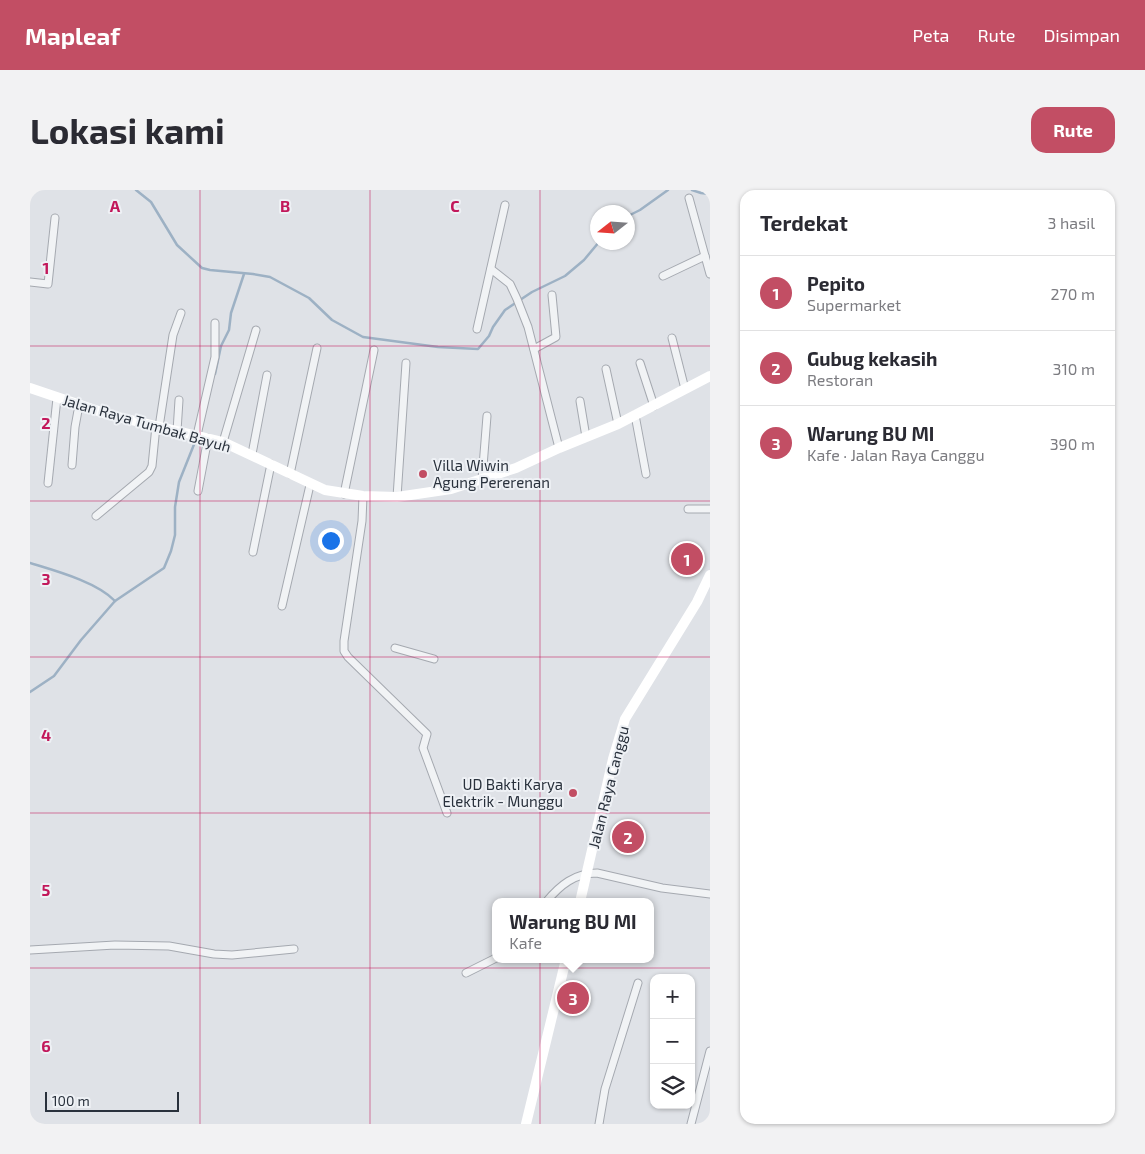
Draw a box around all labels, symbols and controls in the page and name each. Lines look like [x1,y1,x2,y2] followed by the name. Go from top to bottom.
[25,21,120,50] text: Mapleaf
[913,24,950,46] text: Peta
[978,24,1015,46] text: Rute
[1043,24,1120,46] text: Disimpan
[1031,107,1115,153] button: Rute
[30,109,225,151] text: Lokasi kami
[110,196,121,215] text: A
[280,196,290,215] text: B
[450,196,460,215] text: C
[590,205,635,250] north arrow
[760,210,848,235] text: Terdekat
[1048,213,1095,232] text: 3 hasil
[43,258,49,277] text: 1
[807,272,865,295] text: Pepito
[773,284,779,303] text: 1
[1051,284,1095,303] text: 270 m
[807,295,901,314] text: Supermarket
[807,347,937,370] text: Gubug kekasih
[771,359,781,378] text: 2
[1053,359,1095,378] text: 310 m
[807,370,873,389] text: Restoran
[61,390,233,456] street label: Jalan Raya Tumbak Bayuh
[41,413,51,432] text: 2
[807,422,934,445] text: Warung BU MI
[771,434,781,453] text: 3
[1050,434,1095,453] text: 390 m
[807,445,985,464] text: Kafe · Jalan Raya Canggu
[433,456,550,491] place label: Villa Wiwin Agung Pererenan
[417,468,429,480] marker: Villa Wiwin Agung Pererenan
[318,528,344,554] your location
[671,540,703,578] pin: 1
[41,569,51,588] text: 3
[584,724,632,850] street label: Jalan Raya Canggu
[41,725,51,744] text: 4
[442,775,563,810] place label: UD Bakti Karya Elektrik - Munggu
[567,787,579,799] marker: UD Bakti Karya Elektrik - Munggu
[612,818,644,856] pin: 2
[42,880,51,899] text: 5
[492,898,654,963] popup
[509,910,637,933] text: Warung BU MI
[509,933,542,952] text: Kafe
[650,974,695,1109] map controls
[650,974,695,1019] button: +
[557,979,589,1017] pin: 3
[650,1019,695,1064] button: −
[41,1036,51,1055] text: 6
[650,1064,695,1109] button: layers
[45,1089,179,1112] scale bar
[52,1092,90,1109] text: 100 m

